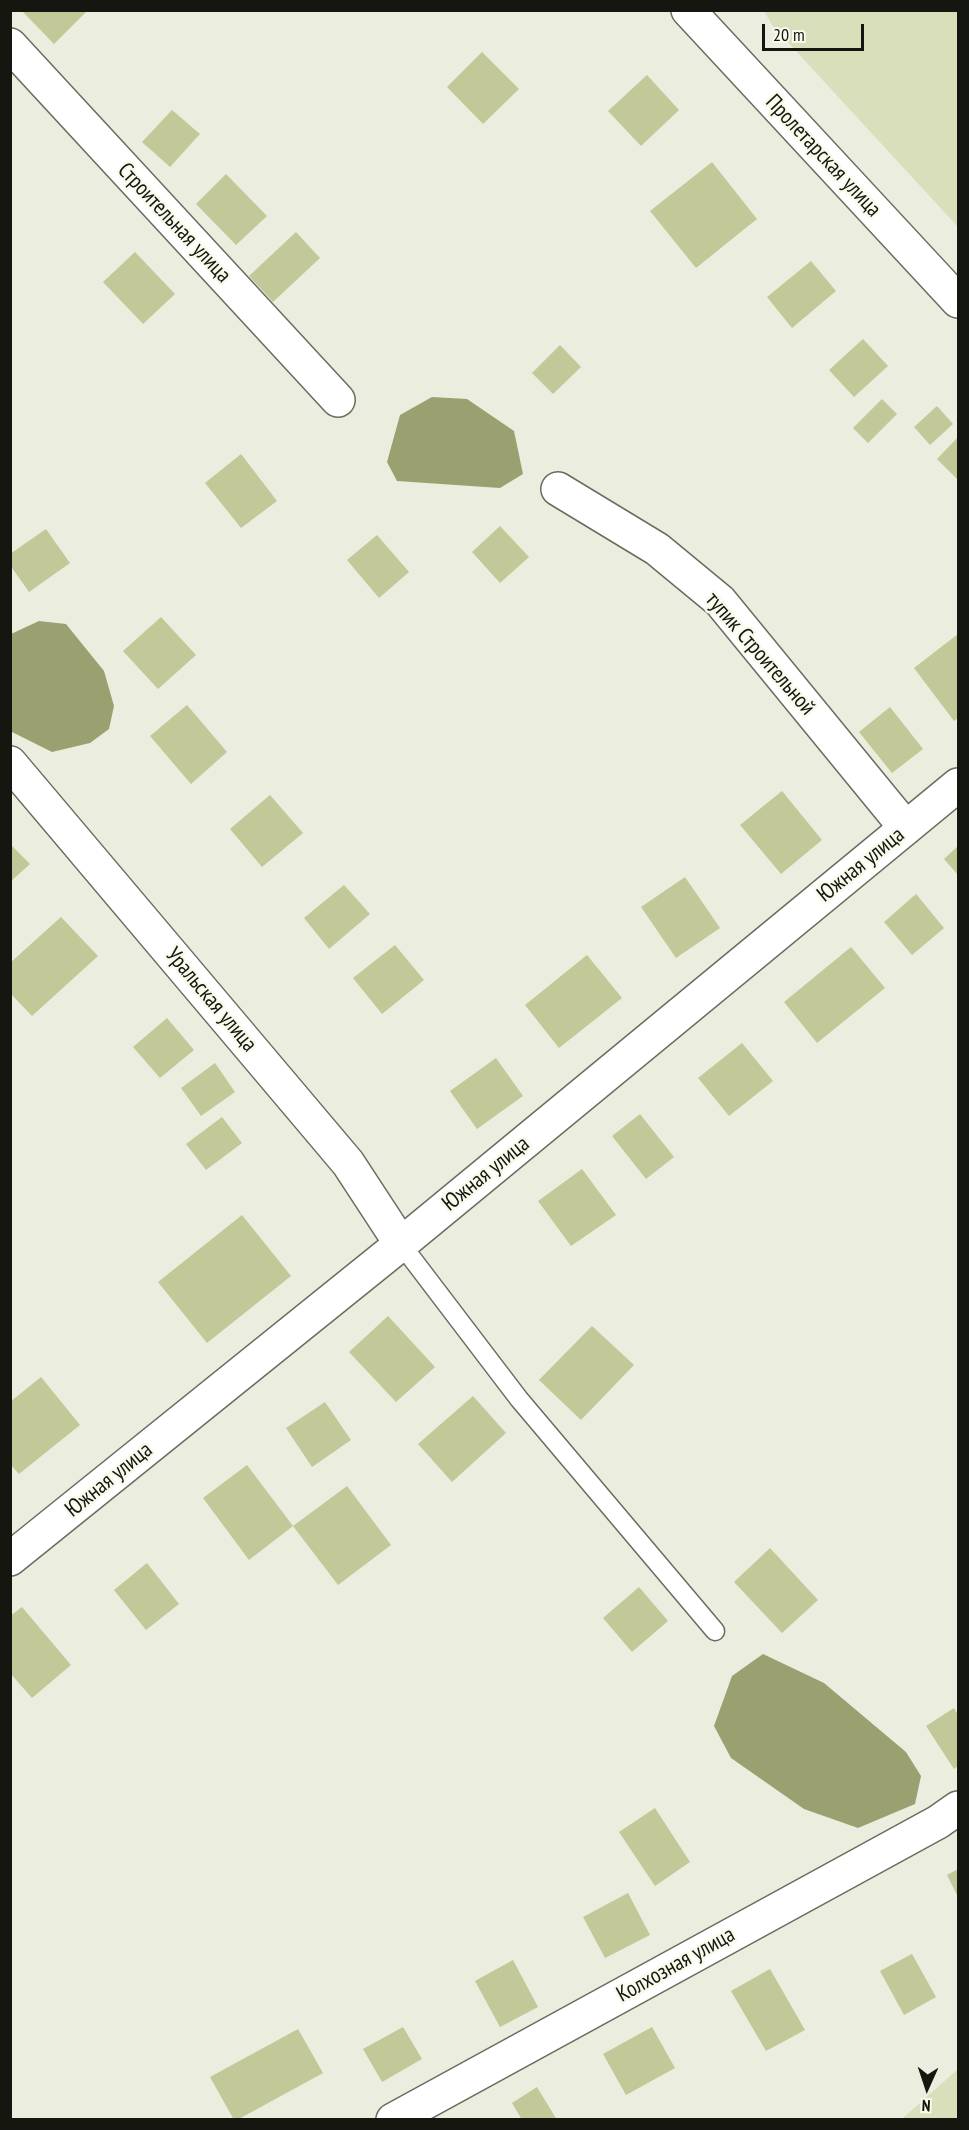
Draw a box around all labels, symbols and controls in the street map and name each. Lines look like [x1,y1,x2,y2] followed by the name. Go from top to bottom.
[765,12,867,50] scale bar
[773,23,805,46] text: 20 m
[760,89,886,223] street label: Пролетарская улица
[112,158,236,288] street label: Строительная улица
[700,587,820,721] street label: тупик Строительной
[812,822,910,908] street label: Южная улица
[160,943,262,1057] street label: Уральская улица
[437,1131,535,1217] street label: Южная улица
[60,1437,158,1523] street label: Южная улица
[612,1922,740,2008] street label: Колхозная улица
[897,2058,957,2118] north arrow
[921,2096,931,2116] text: N

